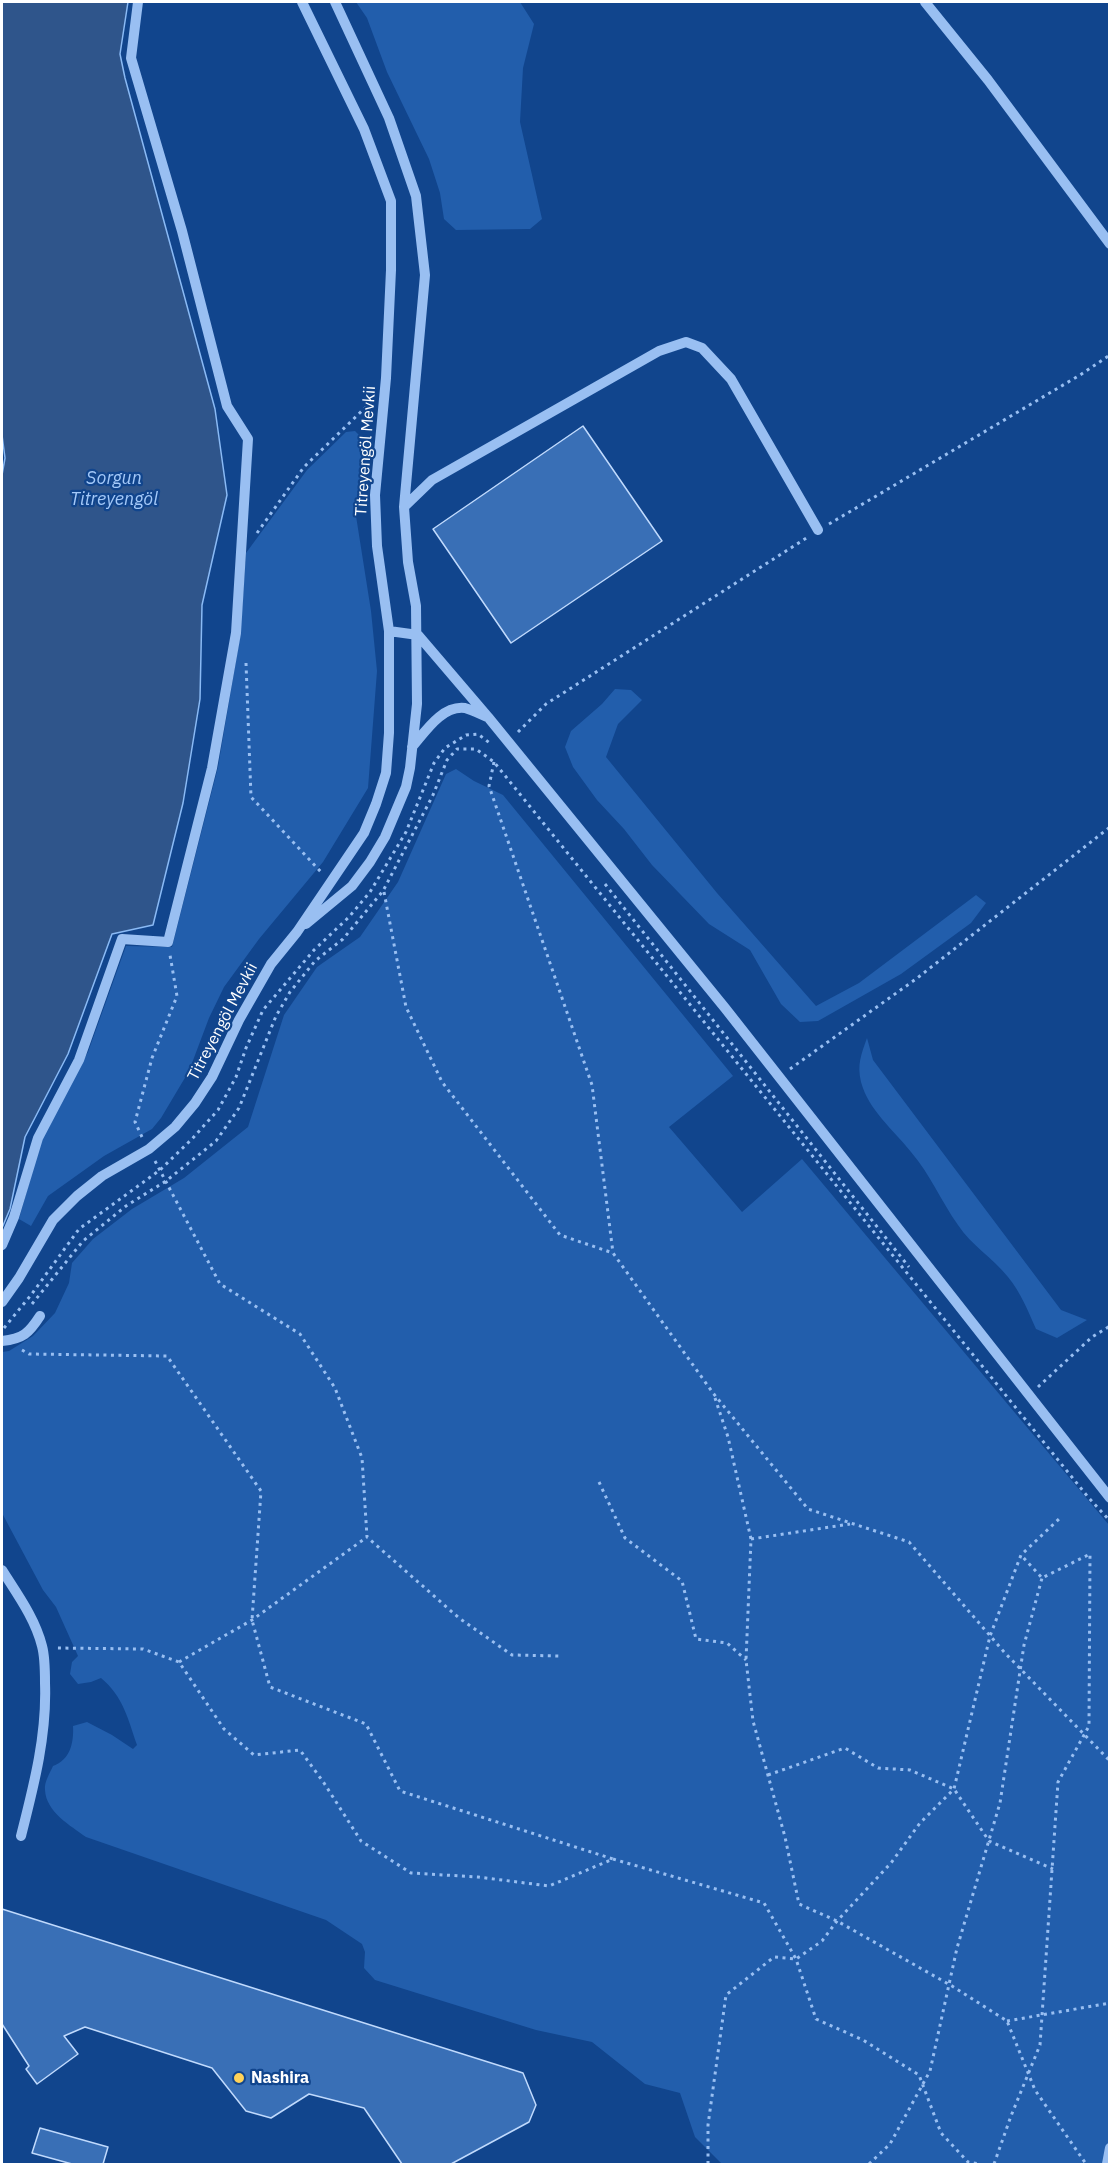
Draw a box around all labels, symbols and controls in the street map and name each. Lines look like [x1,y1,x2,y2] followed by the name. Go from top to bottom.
[352,385,380,517] street label: Titreyengöl Mevkii
[70,468,158,510] water label: Sorgun Titreyengöl
[184,960,262,1084] street label: Titreyengöl Mevkii
[251,2068,309,2088] place label: Nashira
[232,2071,246,2085] marker: Nashira

